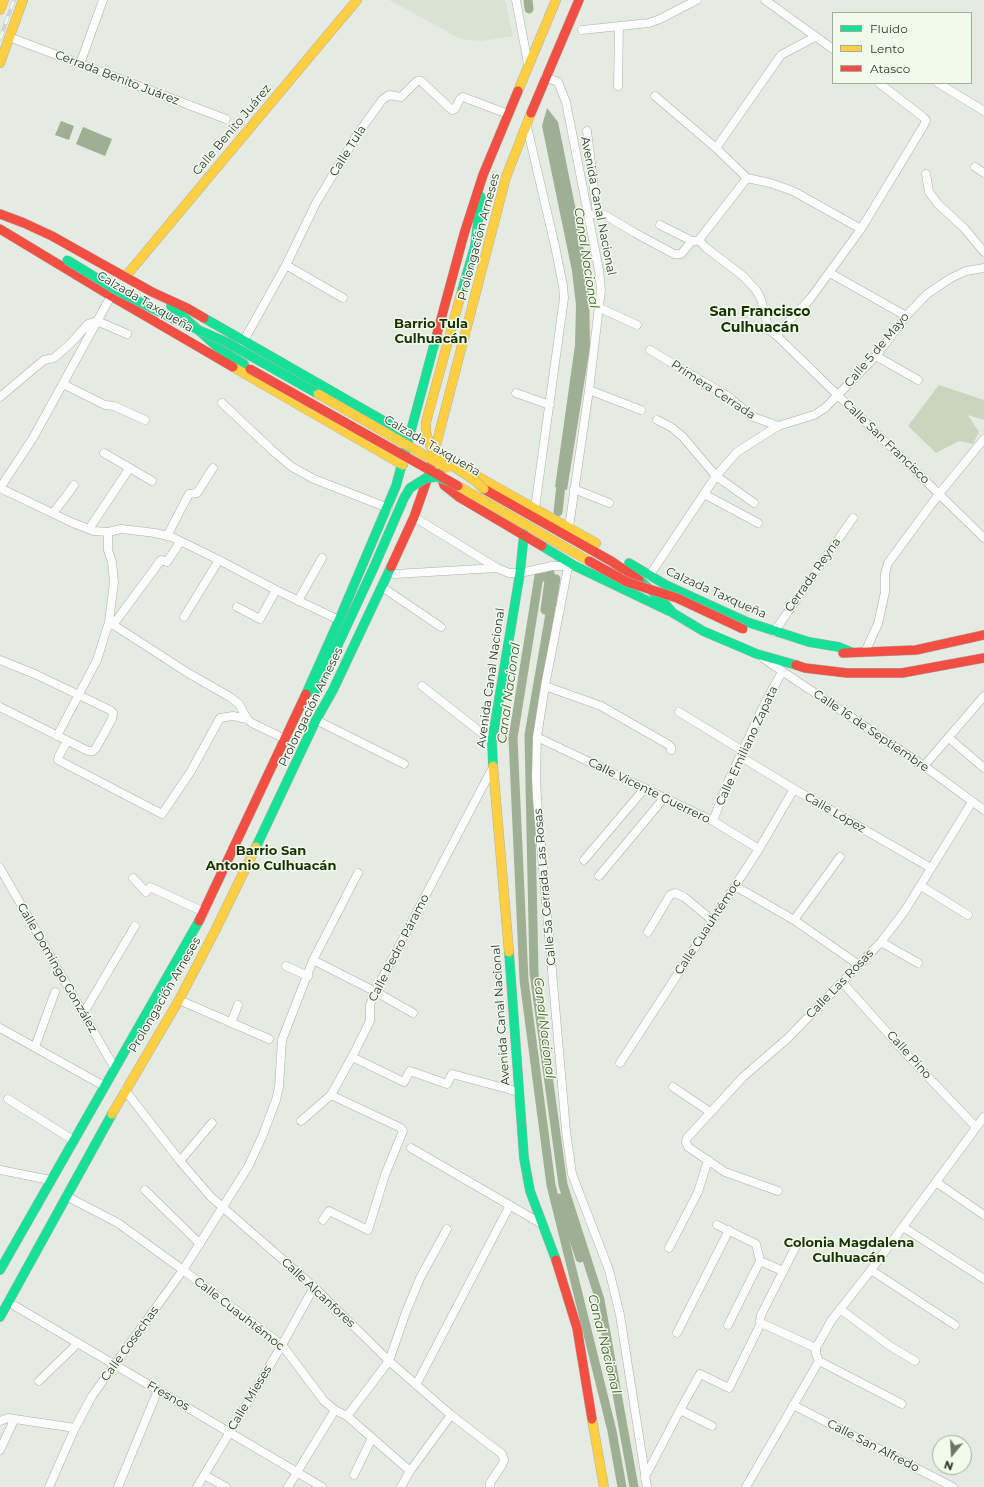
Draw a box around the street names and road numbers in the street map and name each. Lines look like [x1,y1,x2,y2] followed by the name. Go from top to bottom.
[53,48,181,108] street label: Cerrada Benito Juárez
[190,82,274,178] street label: Calle Benito Juárez
[327,123,369,179] street label: Calle Tula
[577,135,619,277] street label: Avenida Canal Nacional
[455,172,503,302] street label: Prolongación Arneses
[94,269,196,335] street label: Calzada Taxqueña
[842,310,912,390] street label: Calle 5 de Mayo
[668,357,758,423] street label: Primera Cerrada
[840,397,932,487] street label: Calle San Francisco
[381,413,483,479] street label: Calzada Taxqueña
[782,535,844,615] street label: Cerrada Reyna
[663,564,769,622] street label: Calzada Taxqueña
[474,607,508,749] street label: Avenida Canal Nacional
[276,645,346,769] street label: Prolongación Arneses
[713,684,781,808] street label: Calle Emiliano Zapata
[810,687,932,775] street label: Calle 16 de Septiembre
[586,755,712,827] street label: Calle Vicente Guerrero
[802,790,868,836] street label: Calle López
[531,808,559,966] street label: Calle 5a Cerrada Las Rosas
[672,877,744,977] street label: Calle Cuauhtémoc
[366,892,432,1004] street label: Calle Pedro Páramo
[14,901,100,1035] street label: Calle Domingo González
[126,935,204,1055] street label: Prolongación Arneses
[489,944,513,1086] street label: Avenida Canal Nacional
[803,946,877,1022] street label: Calle Las Rosas
[884,1028,934,1082] street label: Calle Pino
[278,1255,358,1331] street label: Calle Alcanfores
[191,1274,287,1354] street label: Calle Cuauhtémoc
[98,1304,162,1384] street label: Calle Cosechas
[225,1363,275,1433] street label: Calle Mieses
[144,1378,192,1414] street label: Fresnos
[825,1417,921,1475] street label: Calle San Alfredo

